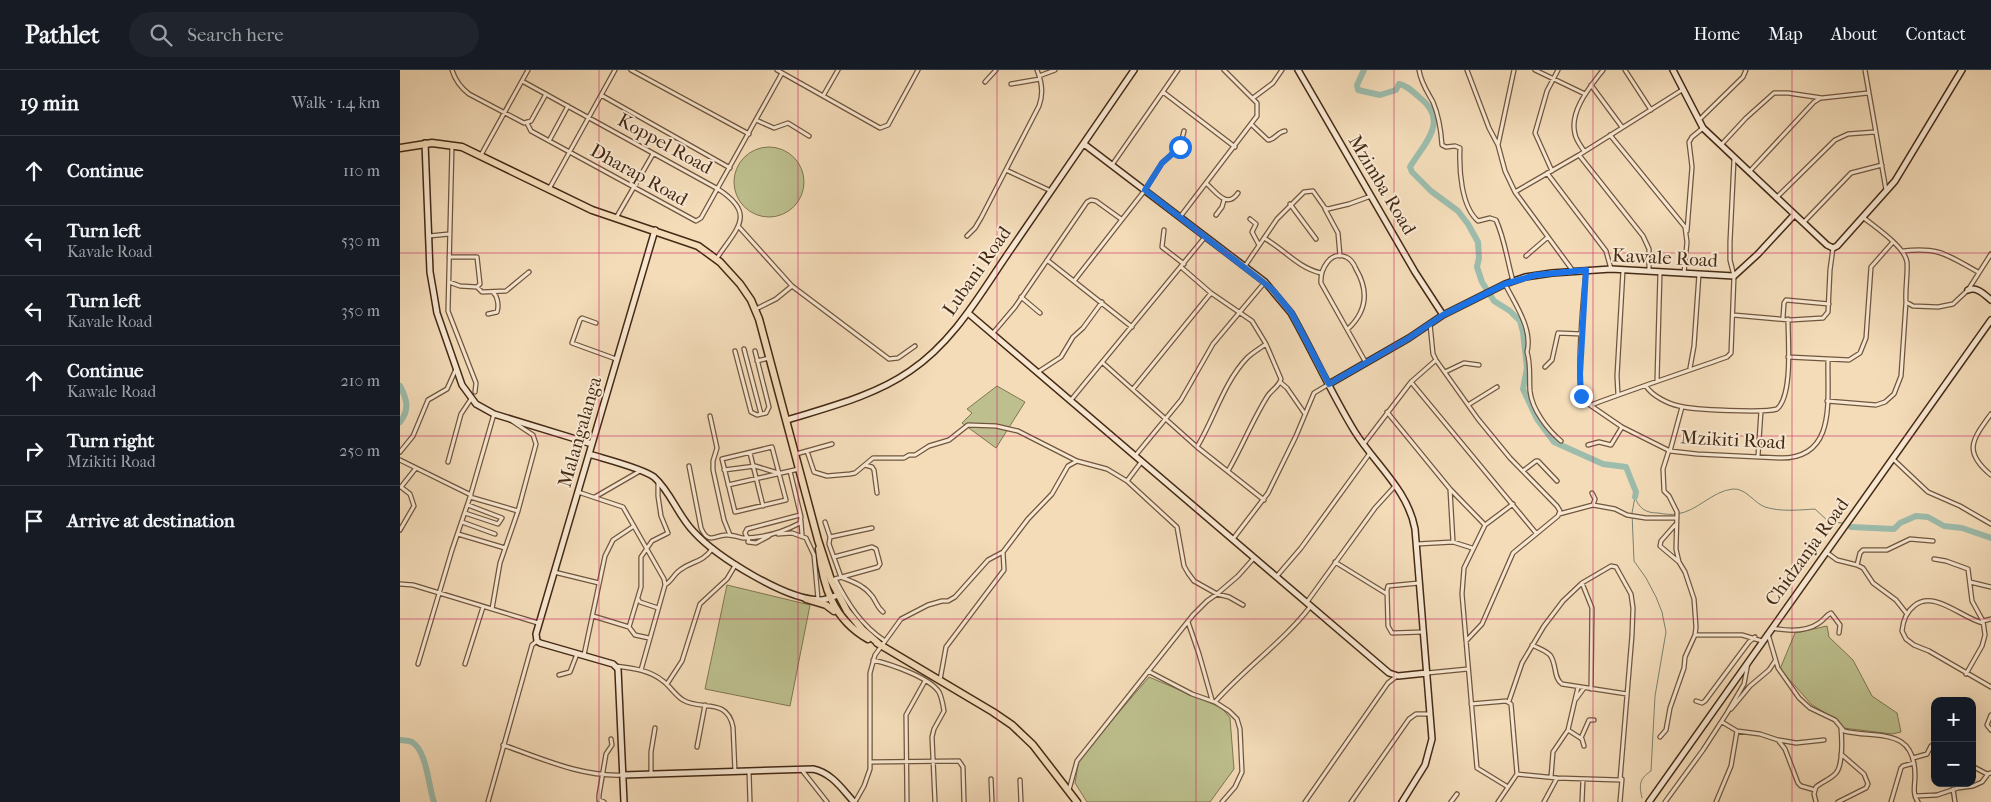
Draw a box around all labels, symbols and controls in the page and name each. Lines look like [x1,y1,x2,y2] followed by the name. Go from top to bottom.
[129,12,479,57] search box
[25,21,99,49] text: Pathlet
[147,21,175,49] icon: search
[187,24,284,46] text: Search here
[1693,24,1740,45] text: Home
[1768,24,1803,45] text: Map
[1831,24,1877,45] text: About
[1905,24,1966,45] text: Contact
[20,91,79,115] text: 19 min
[292,93,380,112] text: Walk · 1.4 km
[614,109,717,179] street label: Koppel Road
[1344,131,1421,239] street label: Mzimba Road
[1169,136,1192,159] route start
[587,139,692,211] street label: Dharap Road
[20,157,48,185] icon: ahead
[67,160,143,182] text: Continue
[343,161,380,180] text: 110 m
[67,220,141,242] text: Turn left
[938,222,1016,320] street label: Lubani Road
[20,227,48,255] icon: left
[341,231,380,250] text: 530 m
[67,242,152,261] text: Kavale Road
[1611,244,1719,272] street label: Kawale Road
[67,290,141,312] text: Turn left
[20,297,48,325] icon: left
[341,301,380,320] text: 350 m
[67,312,152,331] text: Kavale Road
[67,360,143,382] text: Continue
[20,367,48,395] icon: ahead
[341,371,380,390] text: 210 m
[554,374,606,490] street label: Malangalanga
[67,382,156,401] text: Kawale Road
[1570,385,1593,408] route end
[1680,426,1787,454] street label: Mzikiti Road
[67,430,154,452] text: Turn right
[20,437,48,465] icon: right
[339,441,380,460] text: 250 m
[67,452,156,471] text: Mzikiti Road
[1761,493,1854,610] street label: Chidzanja Road
[20,507,48,535] icon: arrive
[67,510,235,532] text: Arrive at destination
[1931,697,1976,787] map controls
[1931,697,1976,742] button: +
[1931,742,1976,787] button: −

